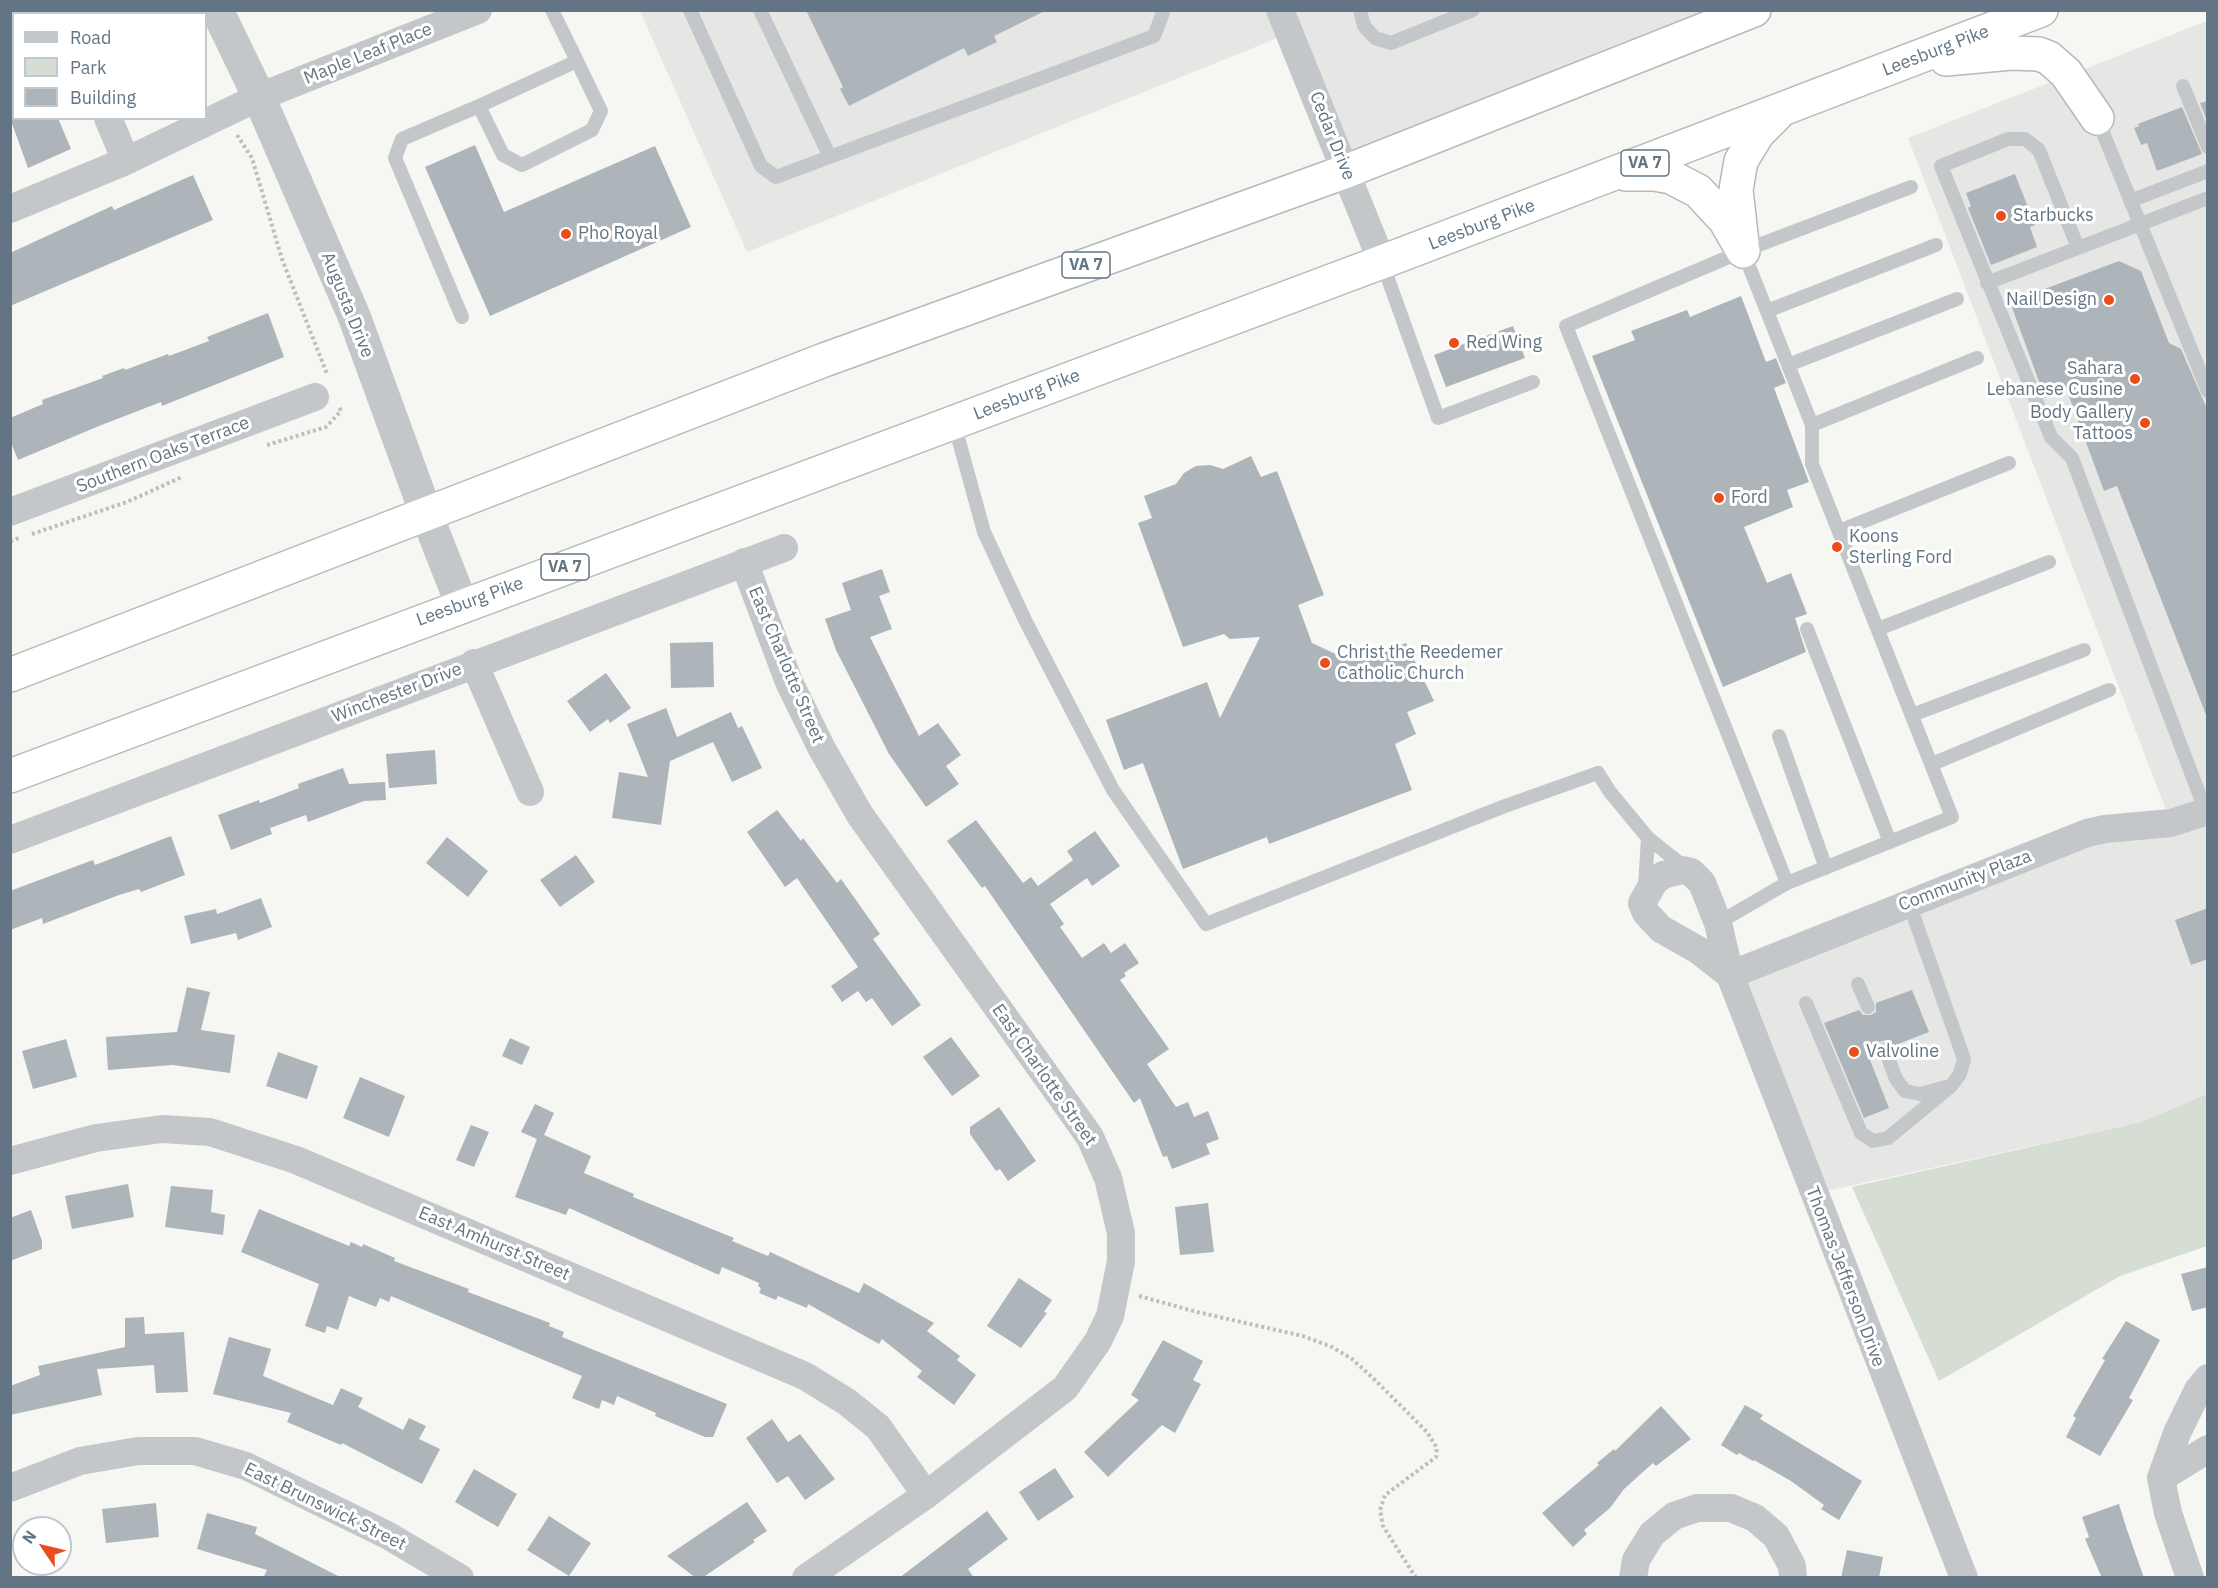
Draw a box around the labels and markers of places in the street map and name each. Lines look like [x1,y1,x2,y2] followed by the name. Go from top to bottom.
[2013,205,2094,227] place label: Starbucks
[1994,209,2008,223] marker: Starbucks
[578,223,658,245] place label: Pho Royal
[559,227,573,241] marker: Pho Royal
[2006,289,2097,311] place label: Nail Design
[2102,293,2116,307] marker: Nail Design
[1466,332,1542,354] place label: Red Wing
[1447,336,1461,350] marker: Red Wing
[1986,358,2123,400] place label: Sahara Lebanese Cusine
[2128,372,2142,386] marker: Sahara Lebanese Cusine
[2030,402,2133,444] place label: Body Gallery Tattoos
[2138,416,2152,430] marker: Body Gallery Tattoos
[1731,487,1768,509] place label: Ford
[1712,491,1726,505] marker: Ford
[1849,526,1952,568] place label: Koons Sterling Ford
[1830,540,1844,554] marker: Koons Sterling Ford
[1337,642,1503,684] place label: Christ the Reedemer Catholic Church
[1318,656,1332,670] marker: Christ the Reedemer Catholic Church
[1866,1041,1939,1063] place label: Valvoline
[1847,1045,1861,1059] marker: Valvoline

